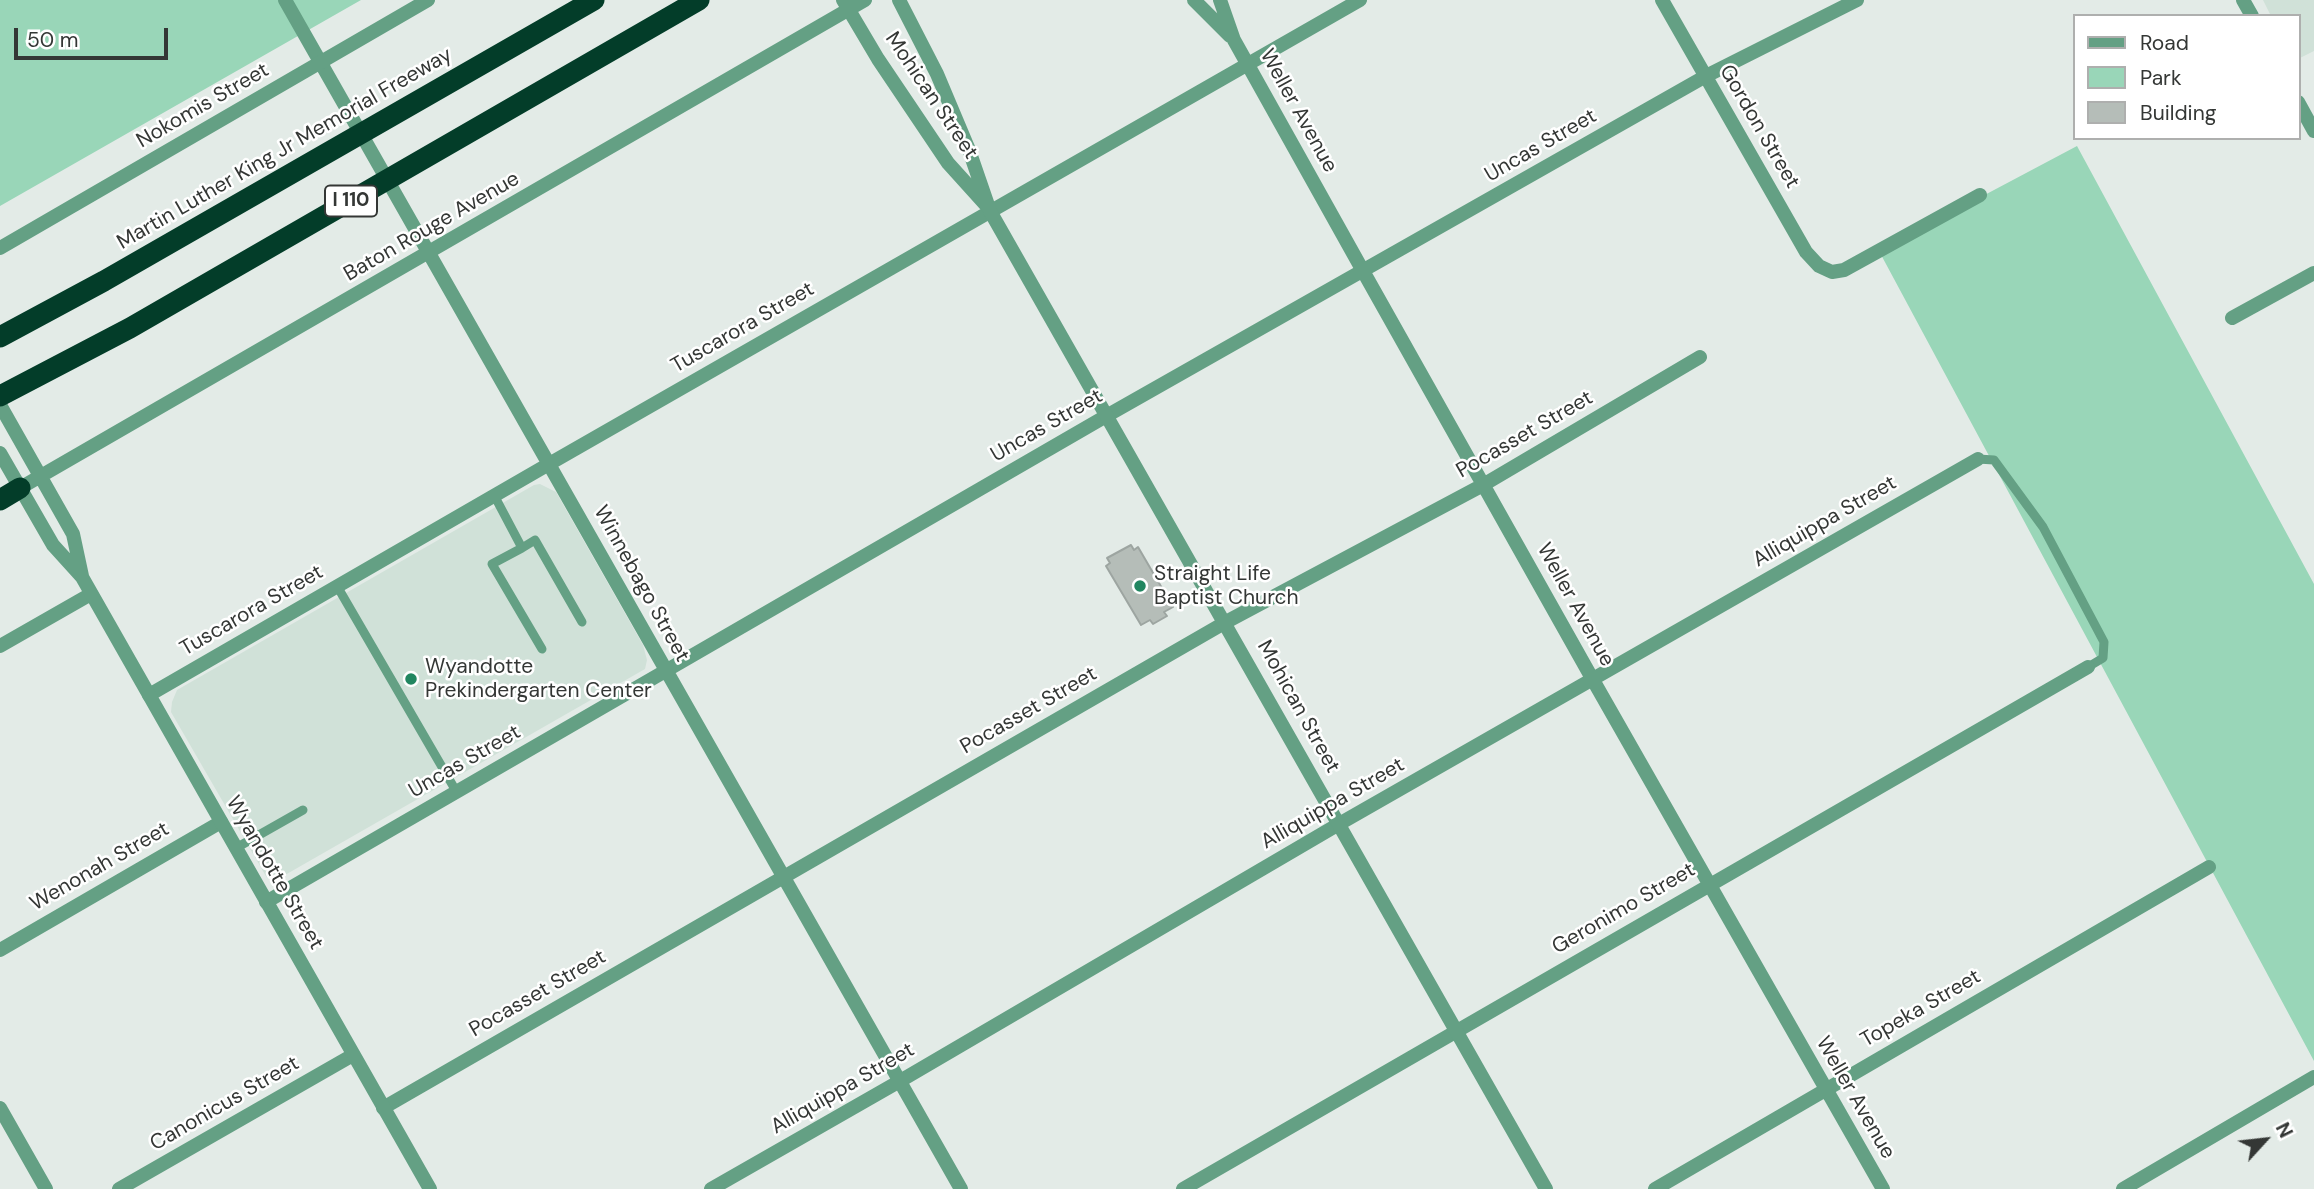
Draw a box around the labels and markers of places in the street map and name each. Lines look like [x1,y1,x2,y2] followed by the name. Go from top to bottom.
[1154,561,1299,611] place label: Straight Life Baptist Church
[1132,578,1148,594] marker: Straight Life Baptist Church
[425,654,652,704] place label: Wyandotte Prekindergarten Center
[403,671,419,687] marker: Wyandotte Prekindergarten Center

